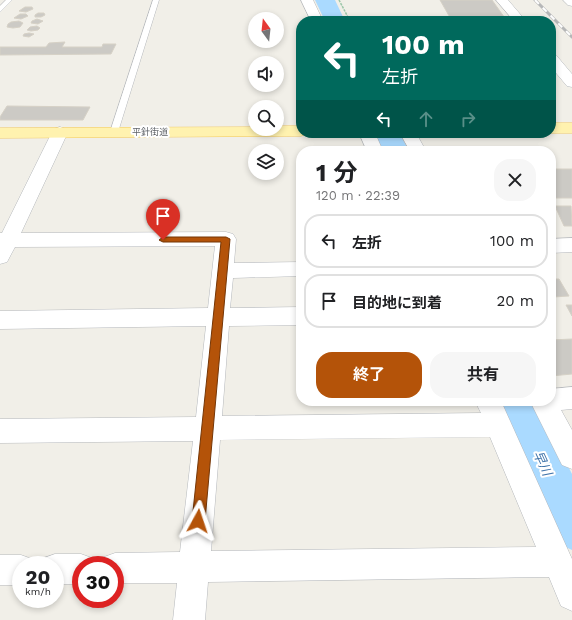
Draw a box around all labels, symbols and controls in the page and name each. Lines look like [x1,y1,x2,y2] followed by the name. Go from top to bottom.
[248,12,284,48] north arrow
[248,12,284,180] map controls
[382,28,465,61] text: 100 m
[316,32,368,84] icon: left
[248,56,284,92] button: sound
[382,66,418,87] text: 左折
[248,100,284,136] button: search
[373,108,395,130] icon: left
[415,108,437,130] icon: ahead
[457,108,479,130] icon: right
[132,127,168,137] street label: 平針街道
[248,144,284,180] button: layers
[316,159,357,187] text: 1 分
[494,159,536,201] button: close
[316,188,400,203] text: 120 m · 22:39
[146,199,180,240] pin
[152,205,174,227] icon: arrive
[318,230,340,252] icon: left
[490,232,534,250] text: 100 m
[352,234,382,252] text: 左折
[318,290,340,312] icon: arrive
[497,292,534,310] text: 20 m
[352,294,442,312] text: 目的地に到着
[316,352,422,398] button: 終了
[430,352,536,398] button: 共有
[530,448,556,480] water label: 早川
[177,500,219,542] position arrow
[72,556,124,608] speed limit sign: 30
[26,565,50,589] text: 20
[25,586,51,597] text: km/h

